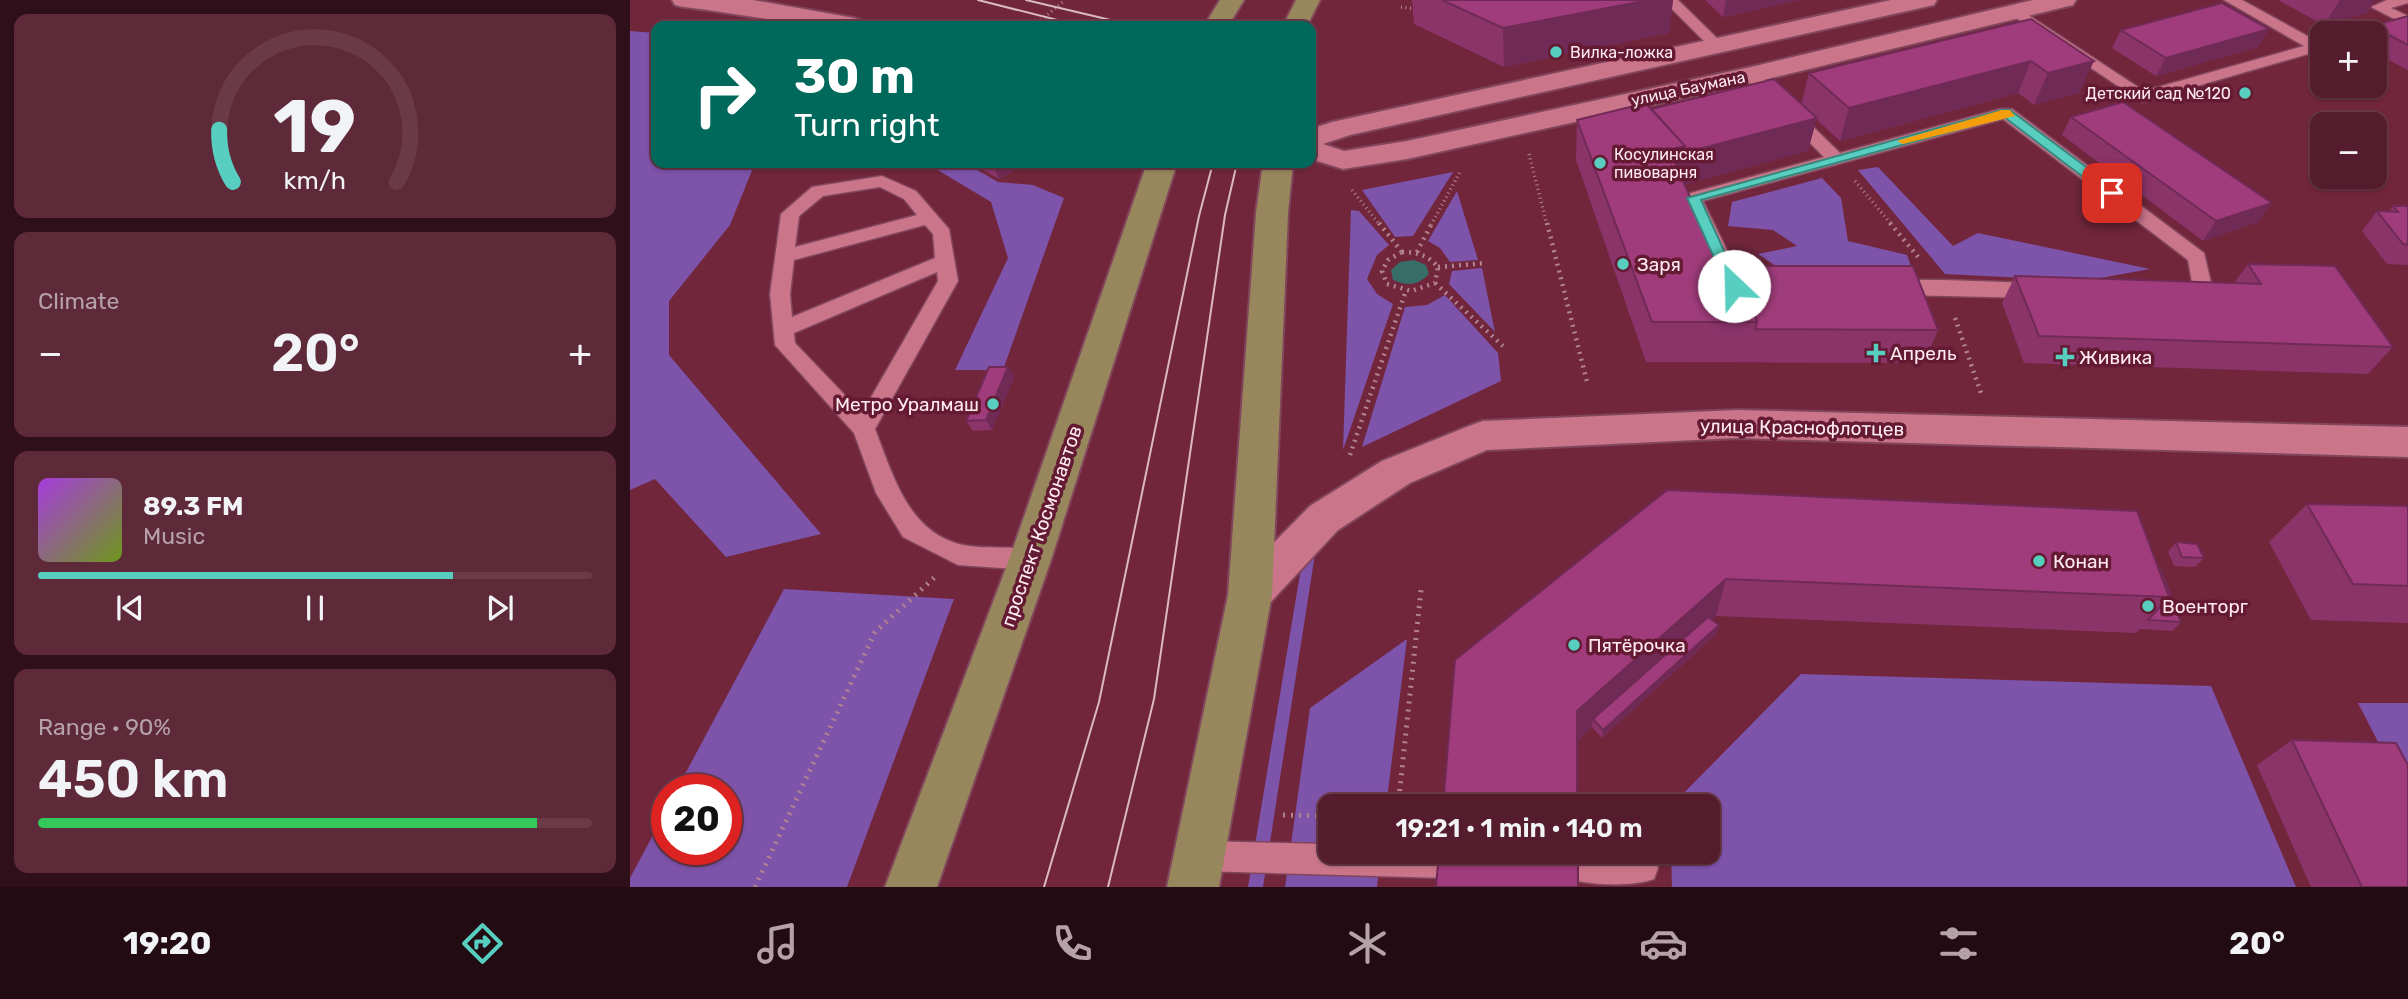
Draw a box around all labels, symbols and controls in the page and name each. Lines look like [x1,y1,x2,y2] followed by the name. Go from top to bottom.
[2310,21,2387,189] map controls
[2310,21,2387,98] button: +
[1570,43,1673,62] place label: Вилка-ложка
[1548,44,1564,60] marker: Вилка-ложка
[794,47,915,105] text: 30 m
[679,49,770,140] icon: right
[1629,67,1747,110] street label: улица Баумана
[2086,84,2231,103] place label: Детский сад №120
[274,85,356,171] text: 19
[2237,85,2253,101] marker: Детский сад №120
[794,106,939,144] text: Turn right
[2310,112,2387,189] button: −
[1614,145,1714,182] place label: Косулинская пивоварня
[1592,155,1608,171] marker: Косулинская пивоварня
[2082,163,2142,223] pin
[284,166,346,195] text: km/h
[2093,174,2131,212] icon: arrive
[1697,249,1771,323] position arrow
[1637,253,1681,276] place label: Заря
[1615,256,1631,272] marker: Заря
[38,287,119,315] text: Climate
[271,322,360,384] text: 20°
[38,330,63,376] text: −
[568,330,592,376] text: +
[1890,342,1957,365] place label: Апрель
[1868,345,1884,361] marker: Апрель
[2079,346,2152,369] place label: Живика
[2057,349,2073,365] marker: Живика
[835,393,979,416] place label: Метро Уралмаш
[985,396,1001,412] marker: Метро Уралмаш
[1700,414,1904,441] street label: улица Краснофлотцев
[996,423,1087,630] street label: проспект Космонавтов
[143,491,244,522] text: 89.3 FM
[143,522,205,550] text: Music
[2053,550,2109,573] place label: Конан
[2031,553,2047,569] marker: Конан
[111,589,149,627] icon: previous
[296,589,334,627] icon: pause
[481,589,519,627] icon: next
[2162,595,2248,618] place label: Военторг
[2140,598,2156,614] marker: Военторг
[1588,634,1686,657] place label: Пятёрочка
[1566,637,1582,653] marker: Пятёрочка
[38,713,171,741] text: Range · 90%
[38,748,229,810] text: 450 km
[651,774,742,865] speed limit sign: 20
[1395,813,1643,844] text: 19:21 · 1 min · 140 m
[458,919,507,968] icon: directions
[753,919,802,968] icon: music
[1048,919,1097,968] icon: phone
[1343,919,1392,968] icon: climate
[1639,919,1688,968] icon: car
[1934,919,1983,968] icon: filters
[123,924,211,962] text: 19:20
[2229,924,2285,962] text: 20°

